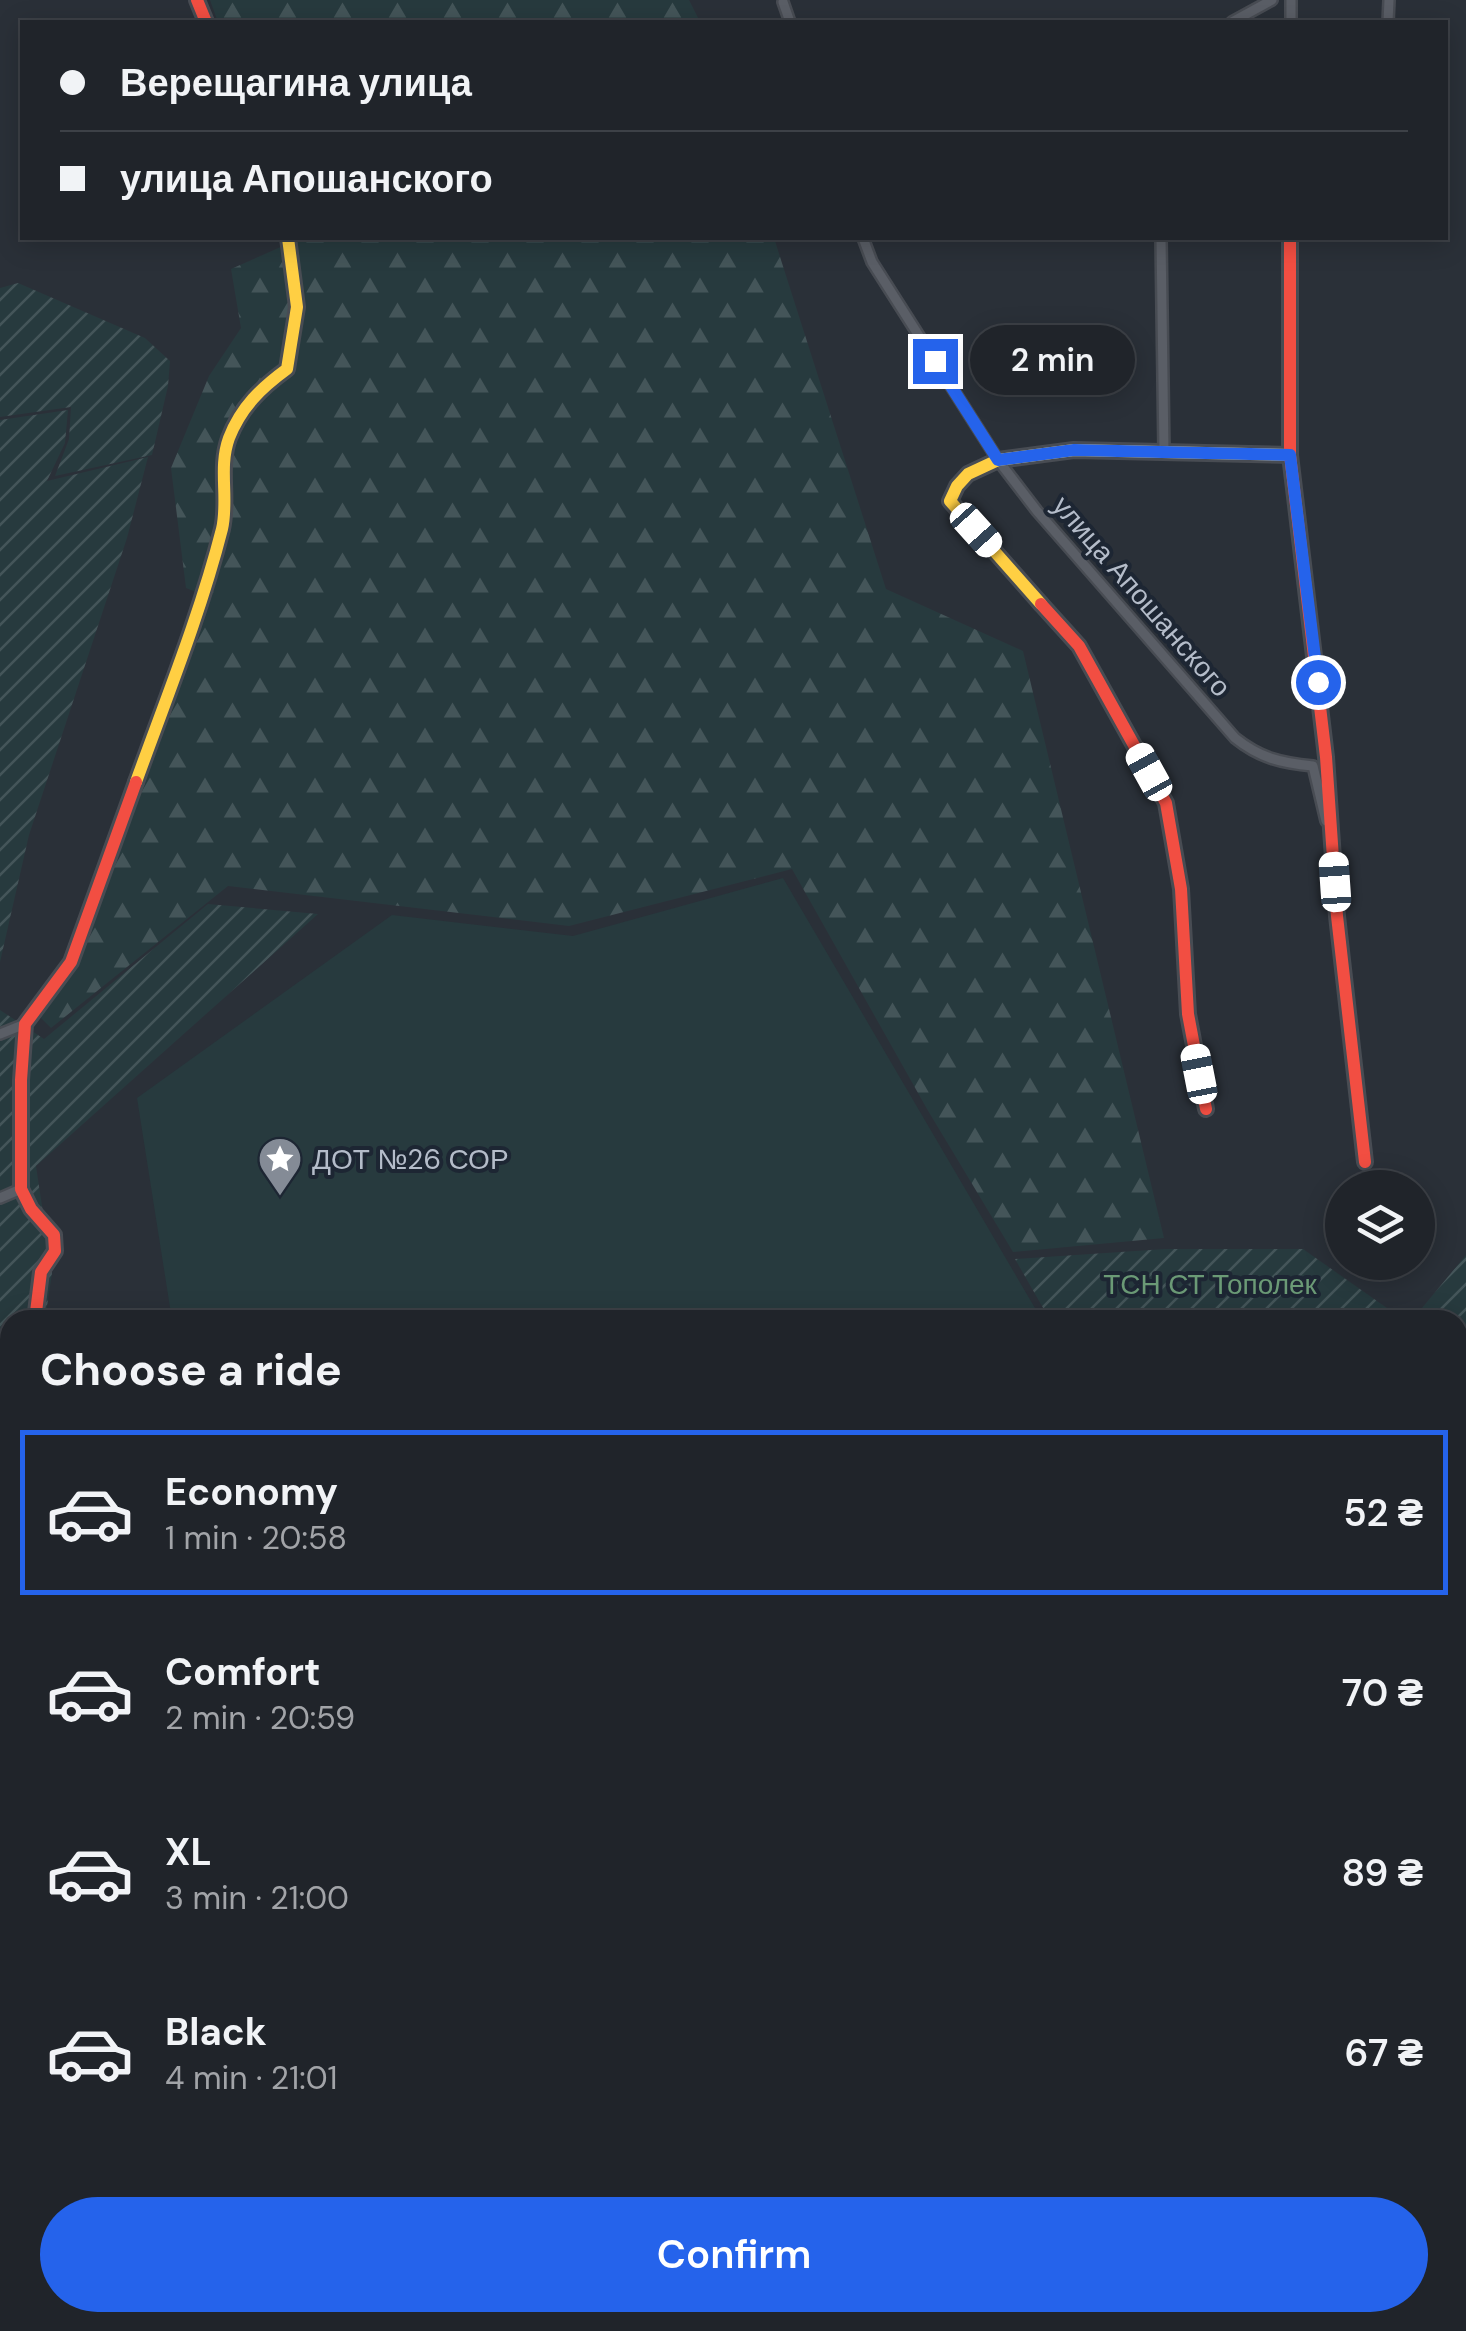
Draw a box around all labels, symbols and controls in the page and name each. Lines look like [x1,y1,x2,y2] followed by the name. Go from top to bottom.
[120,58,472,108] text: Верещагина улица
[120,154,493,204] text: улица Апошанского
[970,326,1135,396] callout: 2 min
[913,339,958,384] route end
[1011,339,1094,381] text: 2 min
[1044,488,1239,705] street label: улица Апошанского
[945,498,1007,562] car
[1296,660,1341,705] route start
[1121,738,1177,806] car
[1318,851,1352,913] car
[1179,1042,1219,1106] car
[257,1136,303,1197] place icon: ДОТ №26 СОР
[312,1141,509,1178] place label: ДОТ №26 СОР
[1325,1170,1435,1280] map controls
[1325,1170,1435,1280] button: layers
[1103,1266,1318,1303] park label: ТСН СТ Тополек
[40,1340,342,1399] text: Choose a ride
[165,1467,338,1517] text: Economy
[45,1468,135,1558] icon: car
[1343,1488,1423,1538] text: 52 ₴
[165,1517,347,1559] text: 1 min · 20:58
[165,1647,321,1697] text: Comfort
[45,1648,135,1738] icon: car
[1342,1668,1423,1718] text: 70 ₴
[165,1697,355,1739] text: 2 min · 20:59
[165,1827,212,1877] text: XL
[45,1828,135,1918] icon: car
[1342,1848,1423,1898] text: 89 ₴
[165,1877,349,1919] text: 3 min · 21:00
[165,2007,267,2057] text: Black
[45,2008,135,2098] icon: car
[1345,2028,1423,2078] text: 67 ₴
[165,2057,338,2099] text: 4 min · 21:01
[40,2197,1428,2312] button: Confirm

